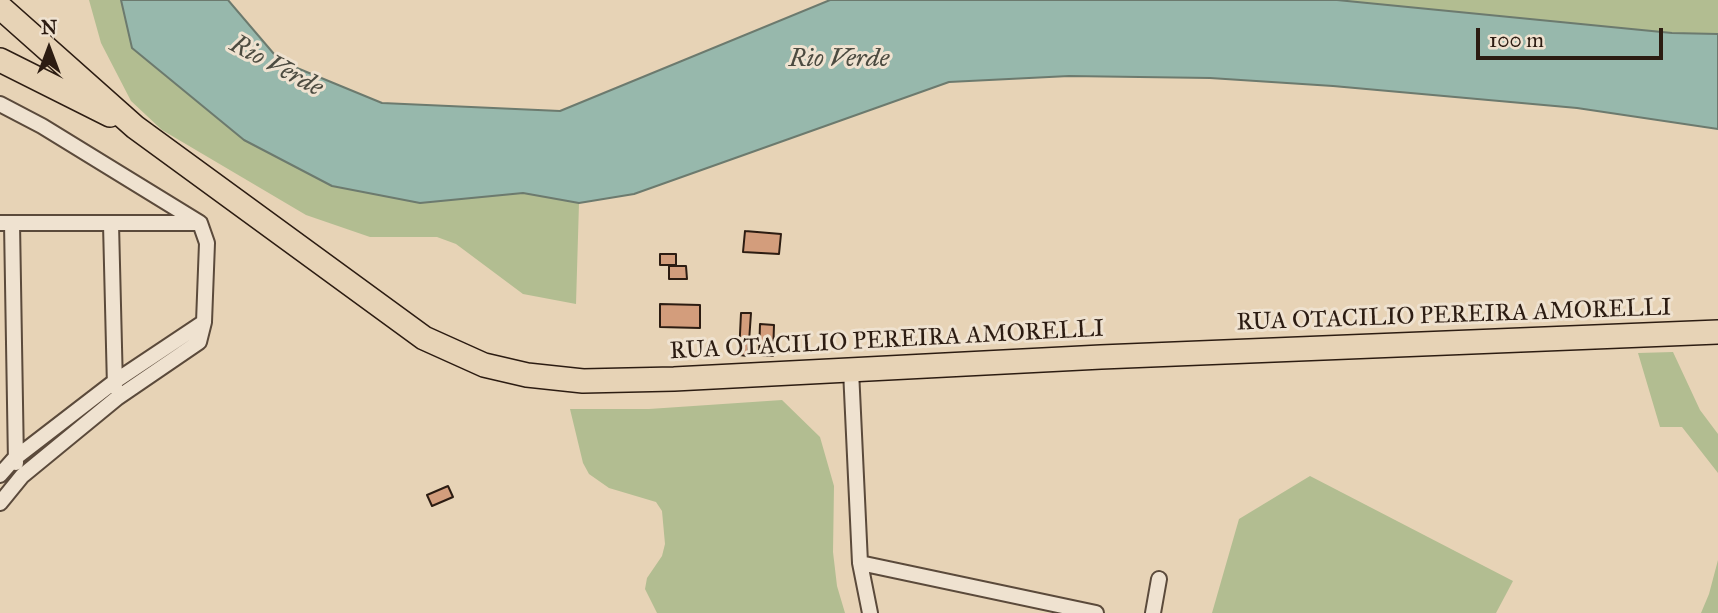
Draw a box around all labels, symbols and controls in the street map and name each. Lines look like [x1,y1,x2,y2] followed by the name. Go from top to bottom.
[14,14,84,84] north arrow
[1480,14,1667,58] scale bar
[41,16,57,39] text: N
[1489,27,1544,53] text: 100 m
[224,30,328,104] water label: Rio Verde
[789,44,889,76] water label: Rio Verde
[1236,294,1672,338] street label: RUA OTACILIO PEREIRA AMORELLI
[669,315,1105,367] street label: RUA OTACILIO PEREIRA AMORELLI

